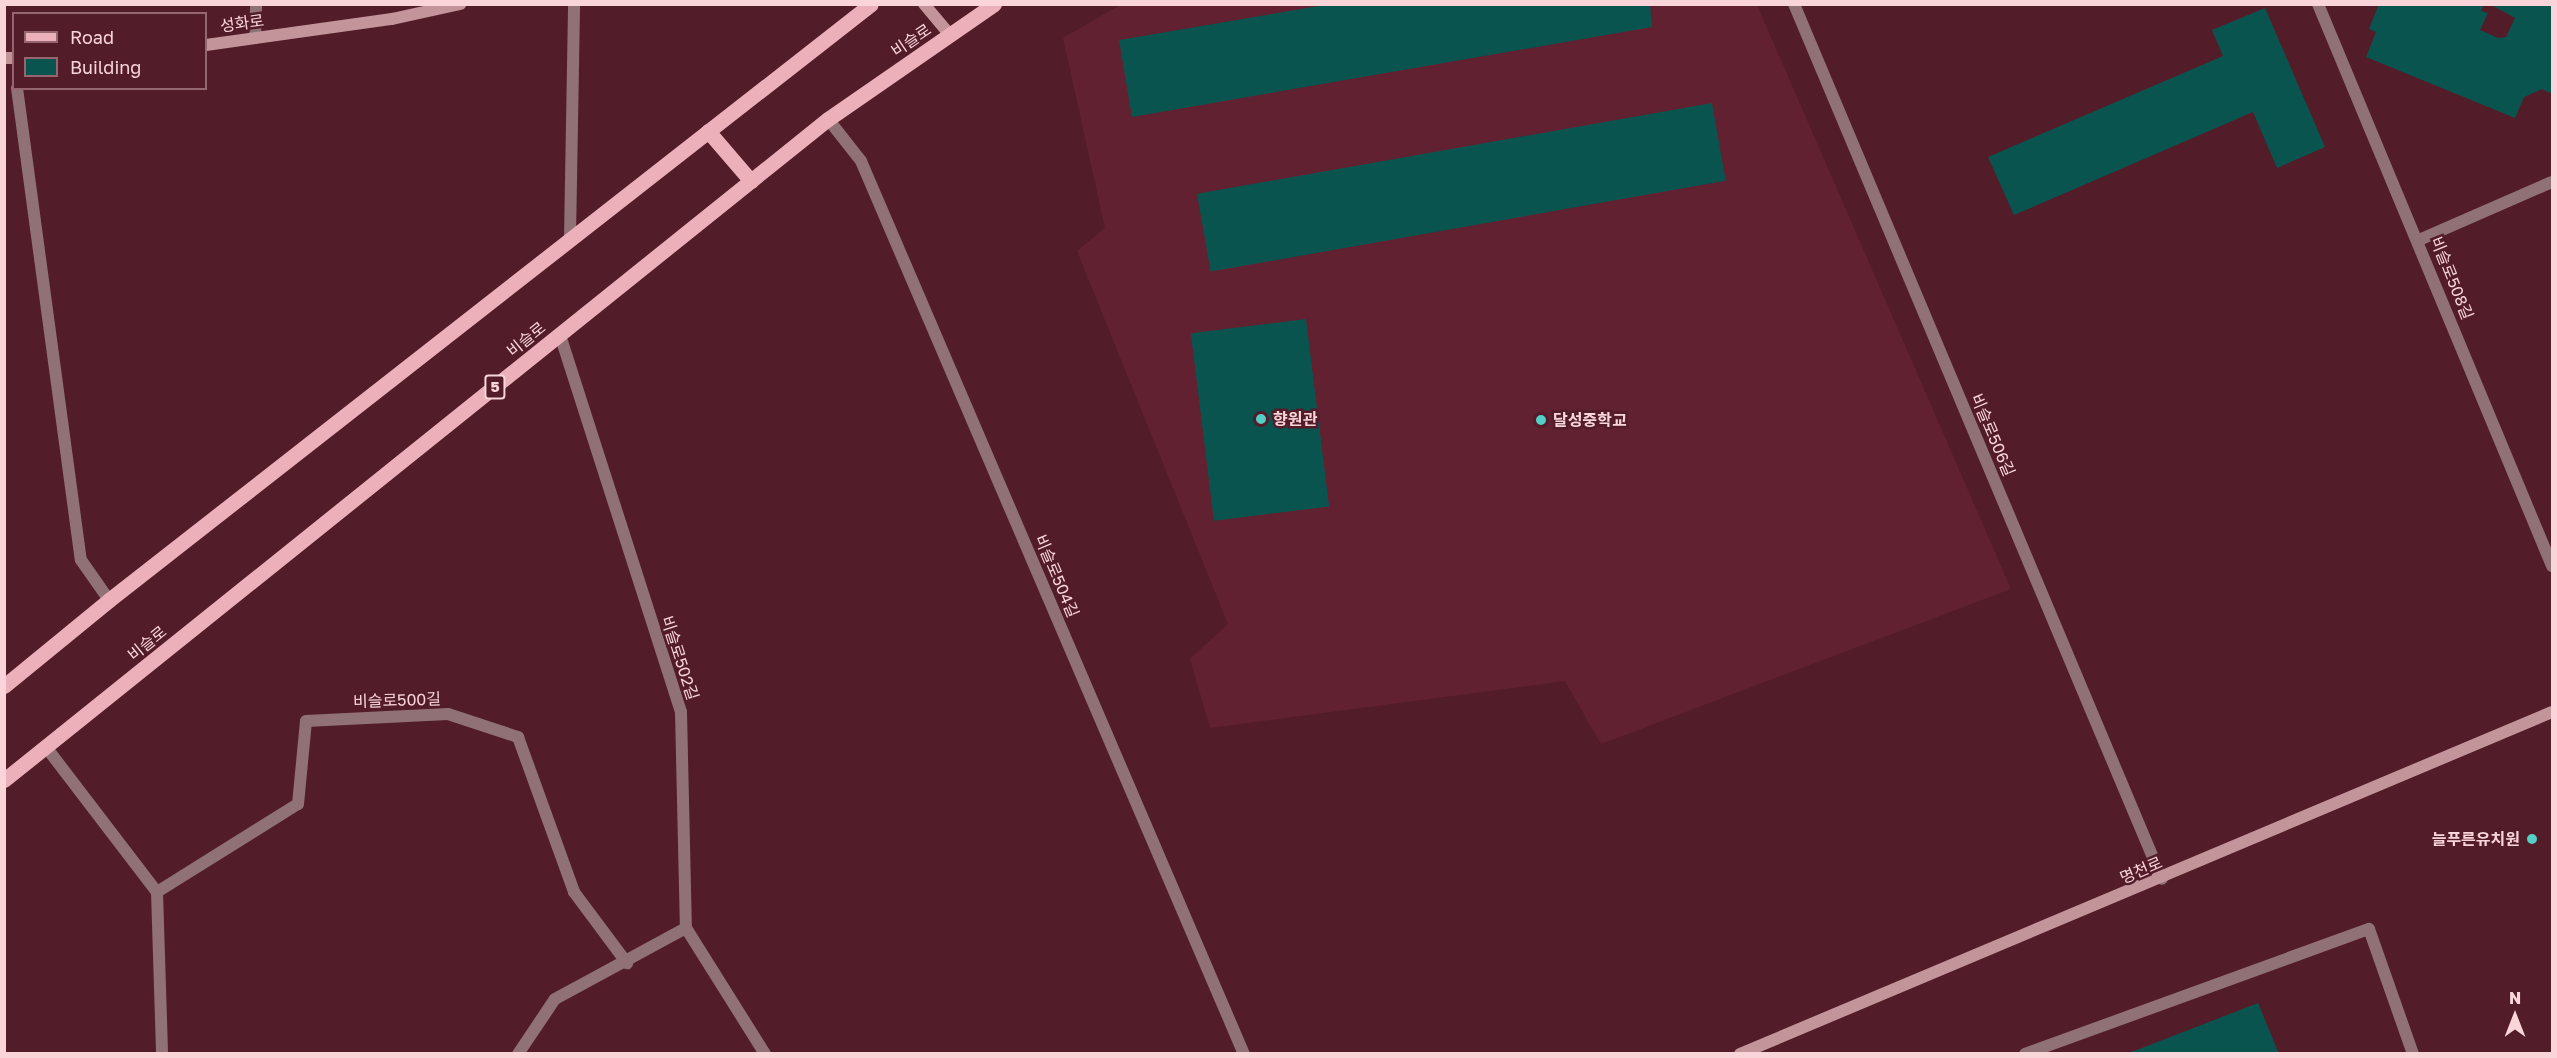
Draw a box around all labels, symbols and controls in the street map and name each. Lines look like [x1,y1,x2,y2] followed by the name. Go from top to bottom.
[219,10,265,36] street label: 성화로
[12,12,207,90] legend
[887,20,935,60] street label: 비슬로
[70,26,114,48] text: Road
[70,56,141,78] text: Building
[2427,234,2477,322] street label: 비슬로508길
[503,318,549,360] street label: 비슬로
[483,375,507,399] road number: 5
[1967,391,2019,479] street label: 비슬로506길
[1273,409,1317,429] place label: 향원관
[1553,410,1627,430] place label: 달성중학교
[1254,412,1268,426] marker: 향원관
[1534,413,1548,427] marker: 달성중학교
[1031,532,1083,620] street label: 비슬로504길
[657,613,703,703] street label: 비슬로502길
[124,622,170,664] street label: 비슬로
[353,689,441,711] street label: 비슬로500길
[2432,829,2520,849] place label: 늘푸른유치원
[2525,832,2539,846] marker: 늘푸른유치원
[2117,853,2165,887] street label: 명천로
[2485,986,2545,1046] north arrow
[2509,988,2521,1008] text: N

